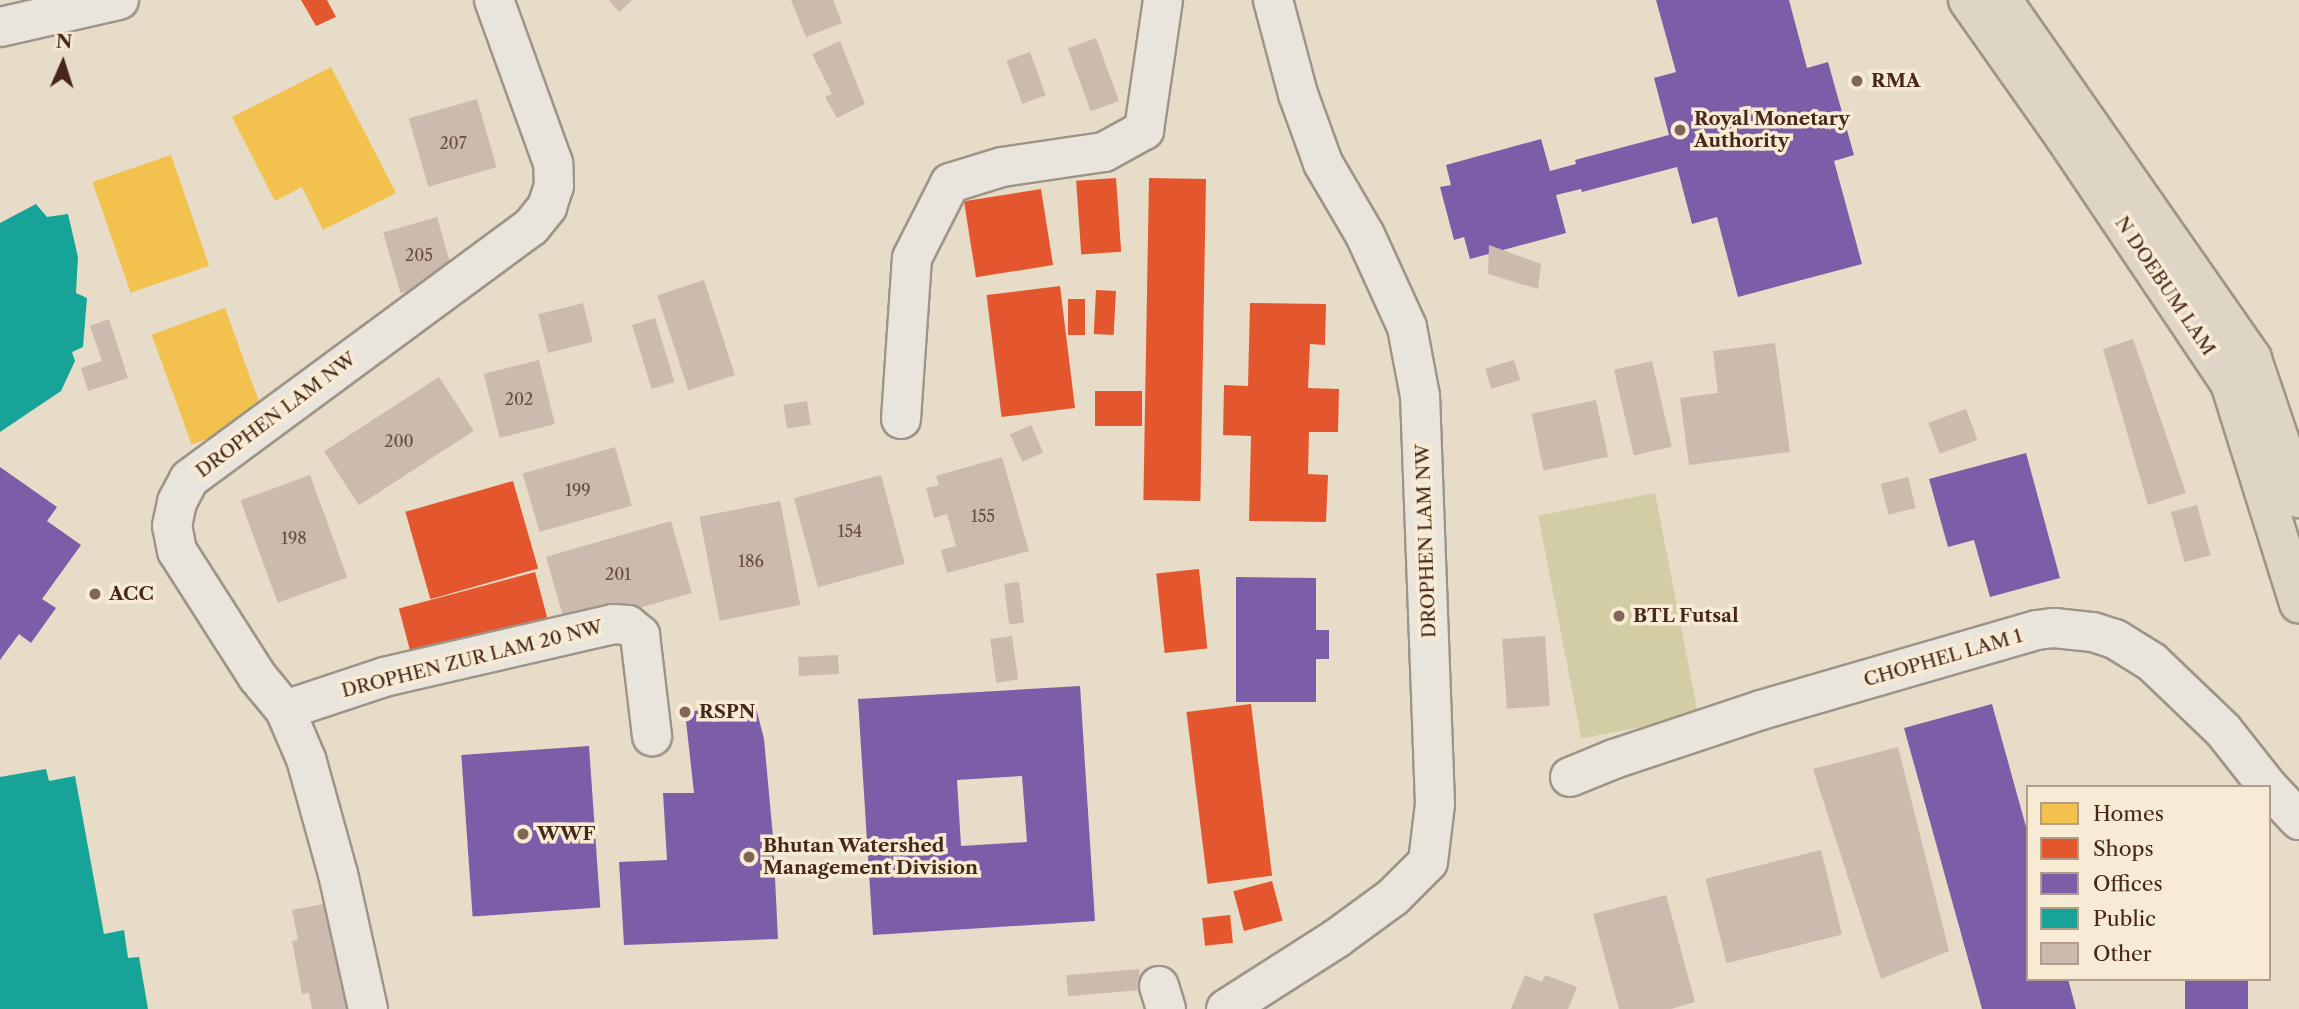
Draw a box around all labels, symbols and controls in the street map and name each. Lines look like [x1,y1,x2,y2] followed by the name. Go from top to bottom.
[28,28,98,98] north arrow
[55,30,73,53] text: N
[1871,70,1920,92] place label: RMA
[1849,73,1865,89] marker: RMA
[1694,108,1850,152] place label: Royal Monetary Authority
[1672,122,1688,138] marker: Royal Monetary Authority
[439,133,467,153] house number: 207
[2110,212,2220,360] street label: N DOEBUM LAM
[405,245,433,265] house number: 205
[192,347,360,483] street label: DROPHEN LAM NW
[505,389,533,409] house number: 202
[384,431,414,451] house number: 200
[1411,444,1441,638] street label: DROPHEN LAM NW
[565,480,591,500] house number: 199
[971,506,995,526] house number: 155
[838,521,862,541] house number: 154
[281,528,307,548] house number: 198
[738,551,764,571] house number: 186
[605,564,631,584] house number: 201
[109,583,154,605] place label: ACC
[87,586,103,602] marker: ACC
[1633,605,1739,627] place label: BTL Futsal
[1611,608,1627,624] marker: BTL Futsal
[339,615,605,703] street label: DROPHEN ZUR LAM 20 NW
[1861,624,2025,692] street label: CHOPHEL LAM 1
[699,701,755,723] place label: RSPN
[677,704,693,720] marker: RSPN
[2026,785,2271,981] legend
[2093,801,2164,826] text: Homes
[537,823,595,845] place label: WWF
[515,826,531,842] marker: WWF
[763,835,978,879] place label: Bhutan Watershed Management Division
[2093,836,2154,861] text: Shops
[741,849,757,865] marker: Bhutan Watershed Management Division
[2093,871,2163,896] text: Offices
[2093,906,2156,931] text: Public
[2093,941,2152,966] text: Other

